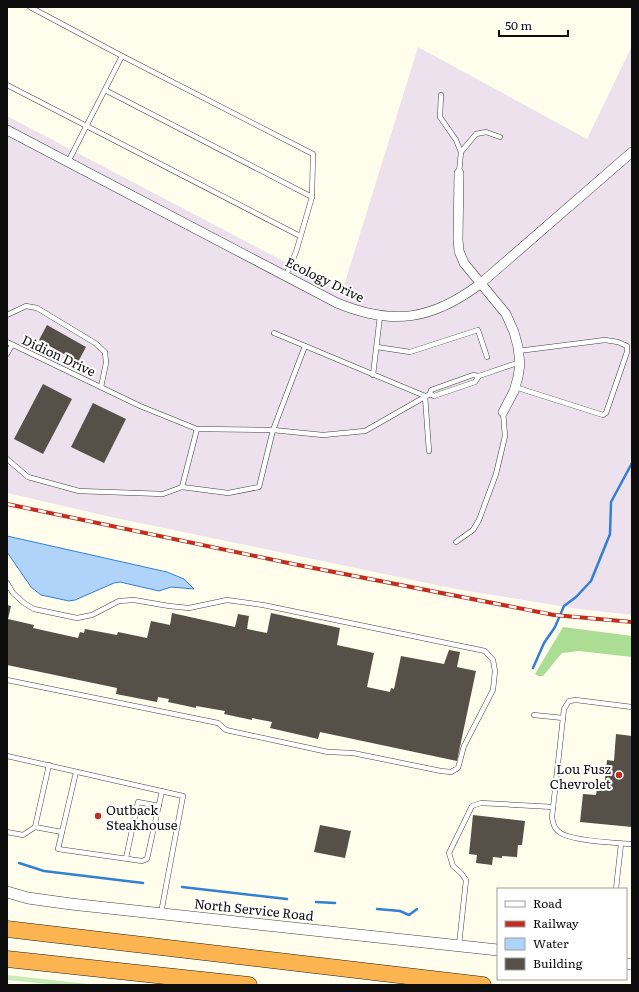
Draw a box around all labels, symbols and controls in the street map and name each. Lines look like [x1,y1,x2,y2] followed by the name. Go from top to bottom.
[499,12,568,38] scale bar
[505,16,532,34] text: 50 m
[282,252,368,306] street label: Ecology Drive
[19,330,99,380] street label: Didion Drive
[550,759,612,793] place label: Lou Fusz Chevrolet
[614,770,624,780] marker: Lou Fusz Chevrolet
[106,800,178,834] place label: Outback Steakhouse
[93,811,103,821] marker: Outback Steakhouse
[497,888,627,980] legend
[193,893,315,925] street label: North Service Road
[533,894,563,912] text: Road
[533,914,579,932] text: Railway
[533,934,569,952] text: Water
[533,954,583,972] text: Building

